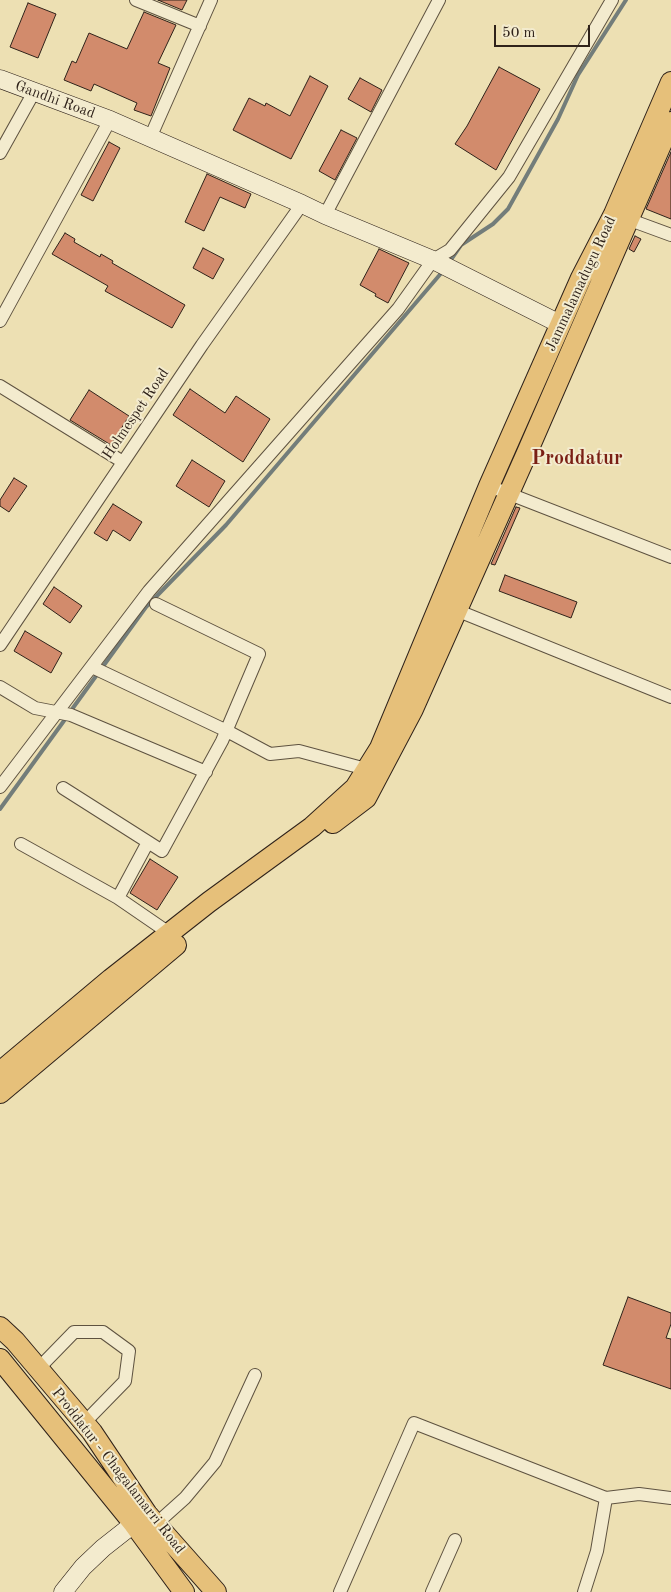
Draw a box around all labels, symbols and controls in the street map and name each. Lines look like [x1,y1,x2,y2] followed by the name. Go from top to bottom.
[496,15,592,47] scale bar
[502,26,536,41] text: 50 m
[12,77,98,123] street label: Gandhi Road
[542,214,620,354] street label: Jammalamadugu Road
[99,365,173,463] street label: Holmespet Road
[531,447,623,471] district label: Proddatur
[47,1384,189,1558] street label: Proddatur - Chagalamarri Road

